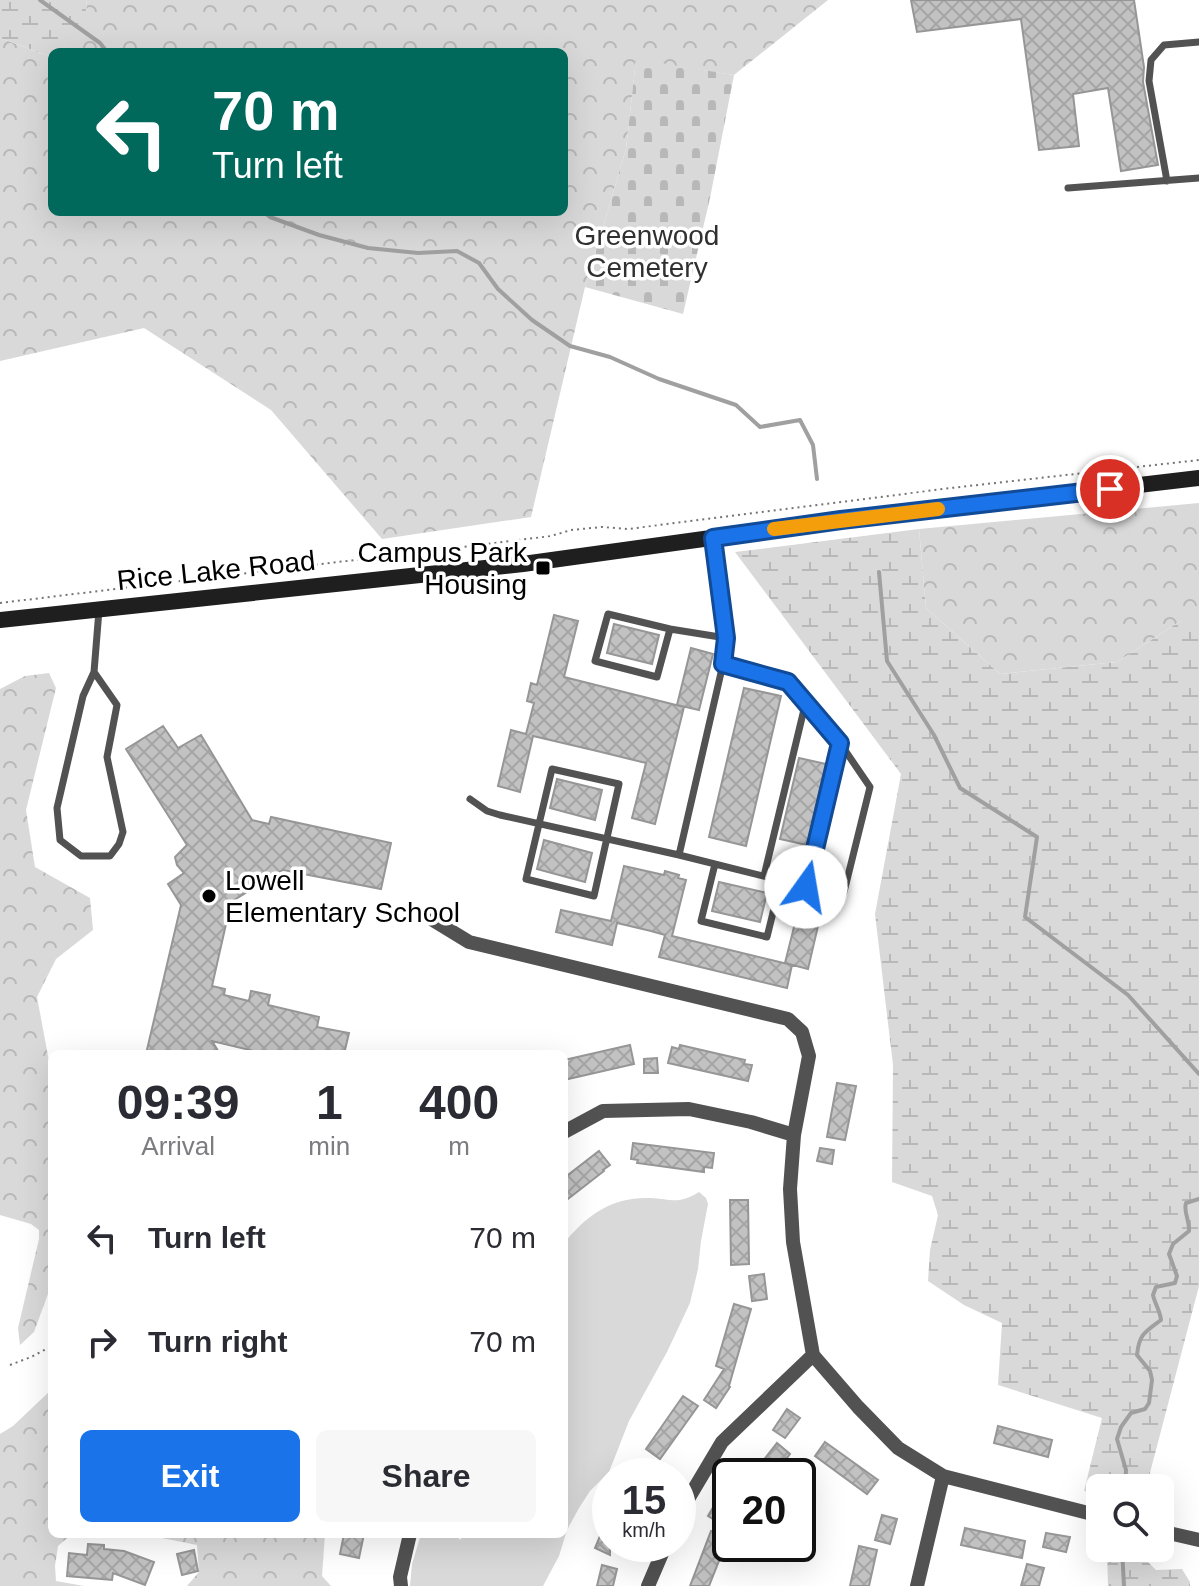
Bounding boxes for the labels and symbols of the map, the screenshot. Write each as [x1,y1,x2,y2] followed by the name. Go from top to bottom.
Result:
[575,220,719,283] park label: Greenwood Cemetery
[1076,455,1144,523] pin
[357,537,528,600] place label: Campus Park Housing
[115,545,317,596] street label: Rice Lake Road
[534,559,552,577] marker: Campus Park Housing
[764,845,848,929] position arrow
[225,865,460,928] place label: Lowell Elementary School
[200,887,218,905] marker: Lowell Elementary School
[712,1458,816,1562] speed limit sign: 20

